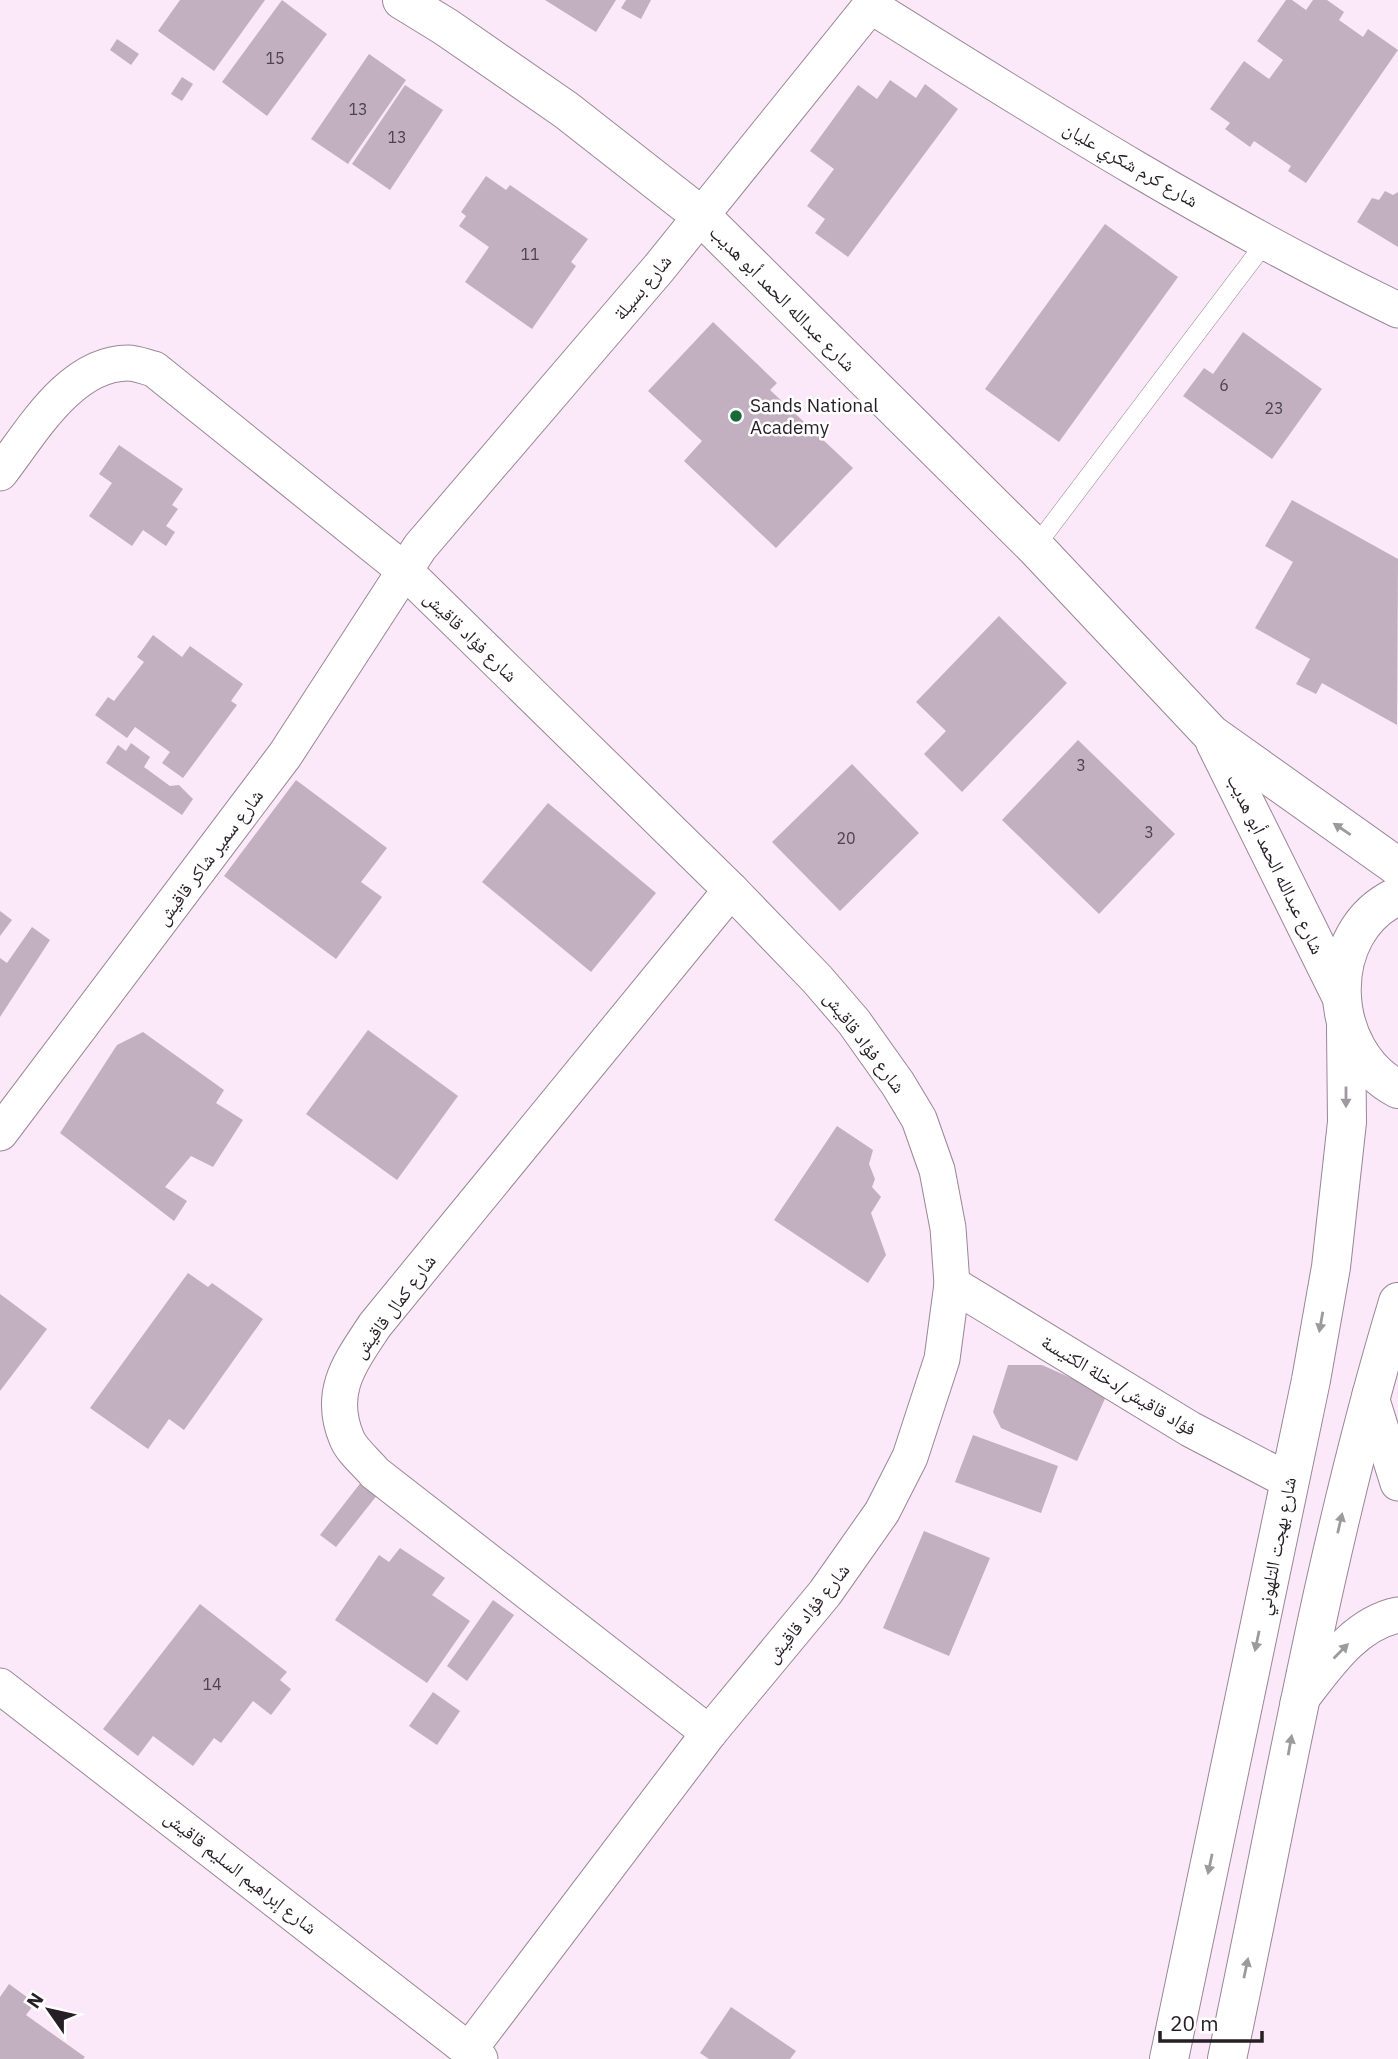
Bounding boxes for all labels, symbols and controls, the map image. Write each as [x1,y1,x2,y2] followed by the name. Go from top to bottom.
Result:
[265,48,285,68] house number: 15
[348,99,368,119] house number: 13
[1057,116,1203,216] street label: شارع كرم شكري عليان
[387,127,407,147] house number: 13
[705,220,861,376] street label: شارع عبدالله الحمد أبو هديب
[520,244,540,264] house number: 11
[608,249,676,325] street label: شارع بسيلة
[1219,375,1229,395] house number: 6
[750,393,878,439] place label: Sands National Academy
[1264,398,1284,418] house number: 23
[728,408,744,424] marker: Sands National Academy
[419,585,523,687] street label: شارع فؤاد قاقيش
[1076,755,1086,775] house number: 3
[1222,770,1330,958] street label: شارع عبدالله الحمد أبو هديب
[150,784,268,930] street label: شارع سمير شاكر قاقيش
[1144,822,1154,842] house number: 3
[1333,822,1351,836] one-way arrow
[836,828,856,848] house number: 20
[819,986,911,1098] street label: شارع فؤاد قاقيش
[1340,1086,1352,1108] one-way arrow
[347,1249,441,1363] street label: شارع كمال قاقيش
[1316,1311,1327,1333] one-way arrow
[1037,1329,1201,1441] street label: فؤاد قاقيش/دخلة الكنيسة
[1251,1475,1305,1618] street label: شارع بهجت التلهوني
[1335,1512,1346,1534] one-way arrow
[760,1558,854,1668] street label: شارع فؤاد قاقيش
[1251,1630,1262,1652] one-way arrow
[1333,1642,1350,1659] one-way arrow
[202,1674,222,1694] house number: 14
[1285,1734,1296,1756] one-way arrow
[158,1805,322,1941] street label: شارع إبراهيم السليم قاقيش
[1205,1853,1216,1875] one-way arrow
[1241,1957,1252,1979] one-way arrow
[14,1975,84,2045] north arrow
[21,1988,49,2013] text: N
[1160,2000,1262,2044] scale bar
[1170,2009,1219,2037] text: 20 m

